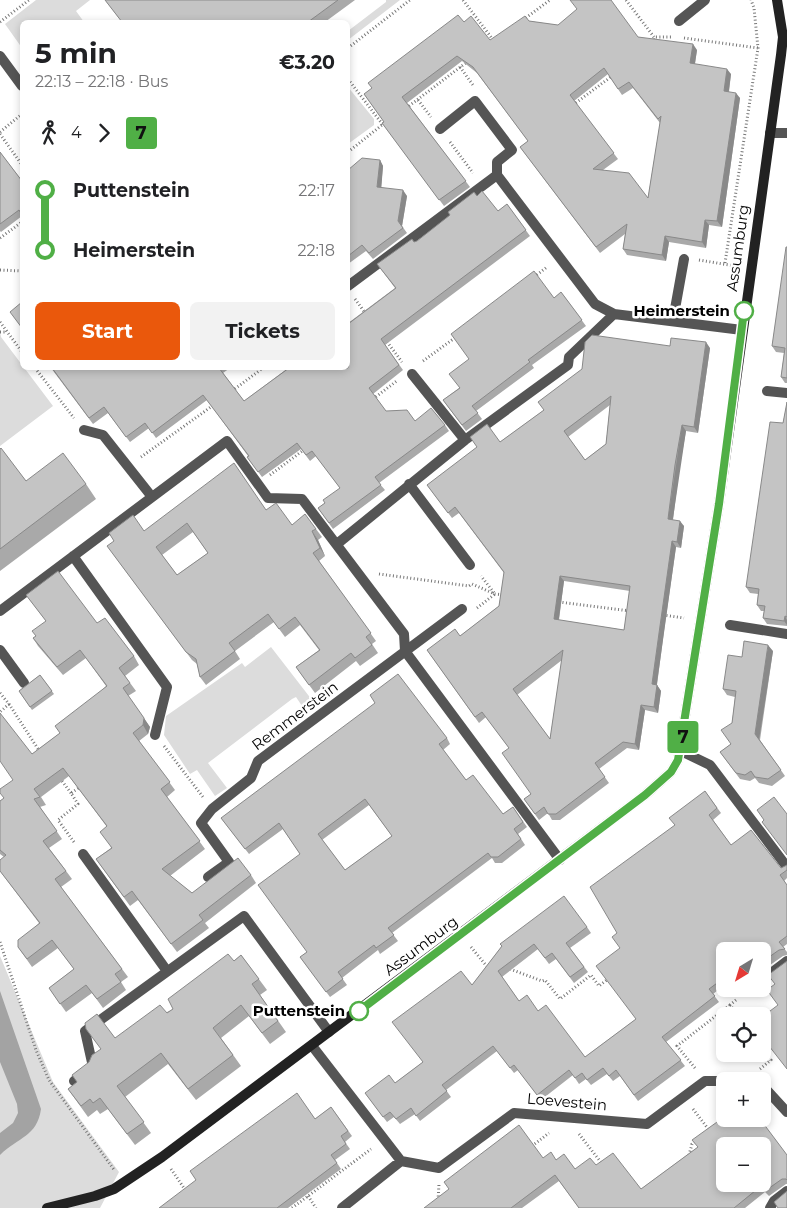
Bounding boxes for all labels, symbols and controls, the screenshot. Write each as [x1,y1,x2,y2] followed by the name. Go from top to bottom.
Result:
[35,36,117,70] text: 5 min
[279,51,335,74] text: €3.20
[35,72,168,91] text: 22:13 – 22:18 · Bus
[35,119,63,147] icon: walk
[90,119,118,147] icon: forward
[136,122,147,144] text: 7
[71,123,82,142] text: 4
[73,179,190,202] text: Puttenstein
[298,181,335,200] text: 22:17
[722,203,753,293] street label: Assumburg
[73,239,195,262] text: Heimerstein
[297,241,335,260] text: 22:18
[634,301,730,320] place label: Heimerstein
[734,301,754,321] marker: Heimerstein
[35,302,180,360] button: Start
[190,302,335,360] button: Tickets
[248,677,342,754] street label: Remmerstein
[667,721,699,753] line badge: 7
[677,726,689,748] text: 7
[380,912,461,980] street label: Assumburg
[716,942,771,998] north arrow
[716,942,771,1192] map controls
[253,1001,345,1020] place label: Puttenstein
[349,1001,369,1021] marker: Puttenstein
[716,1007,771,1062] button: locate
[716,1072,771,1127] button: +
[526,1089,608,1114] street label: Loevestein
[716,1137,771,1192] button: −

